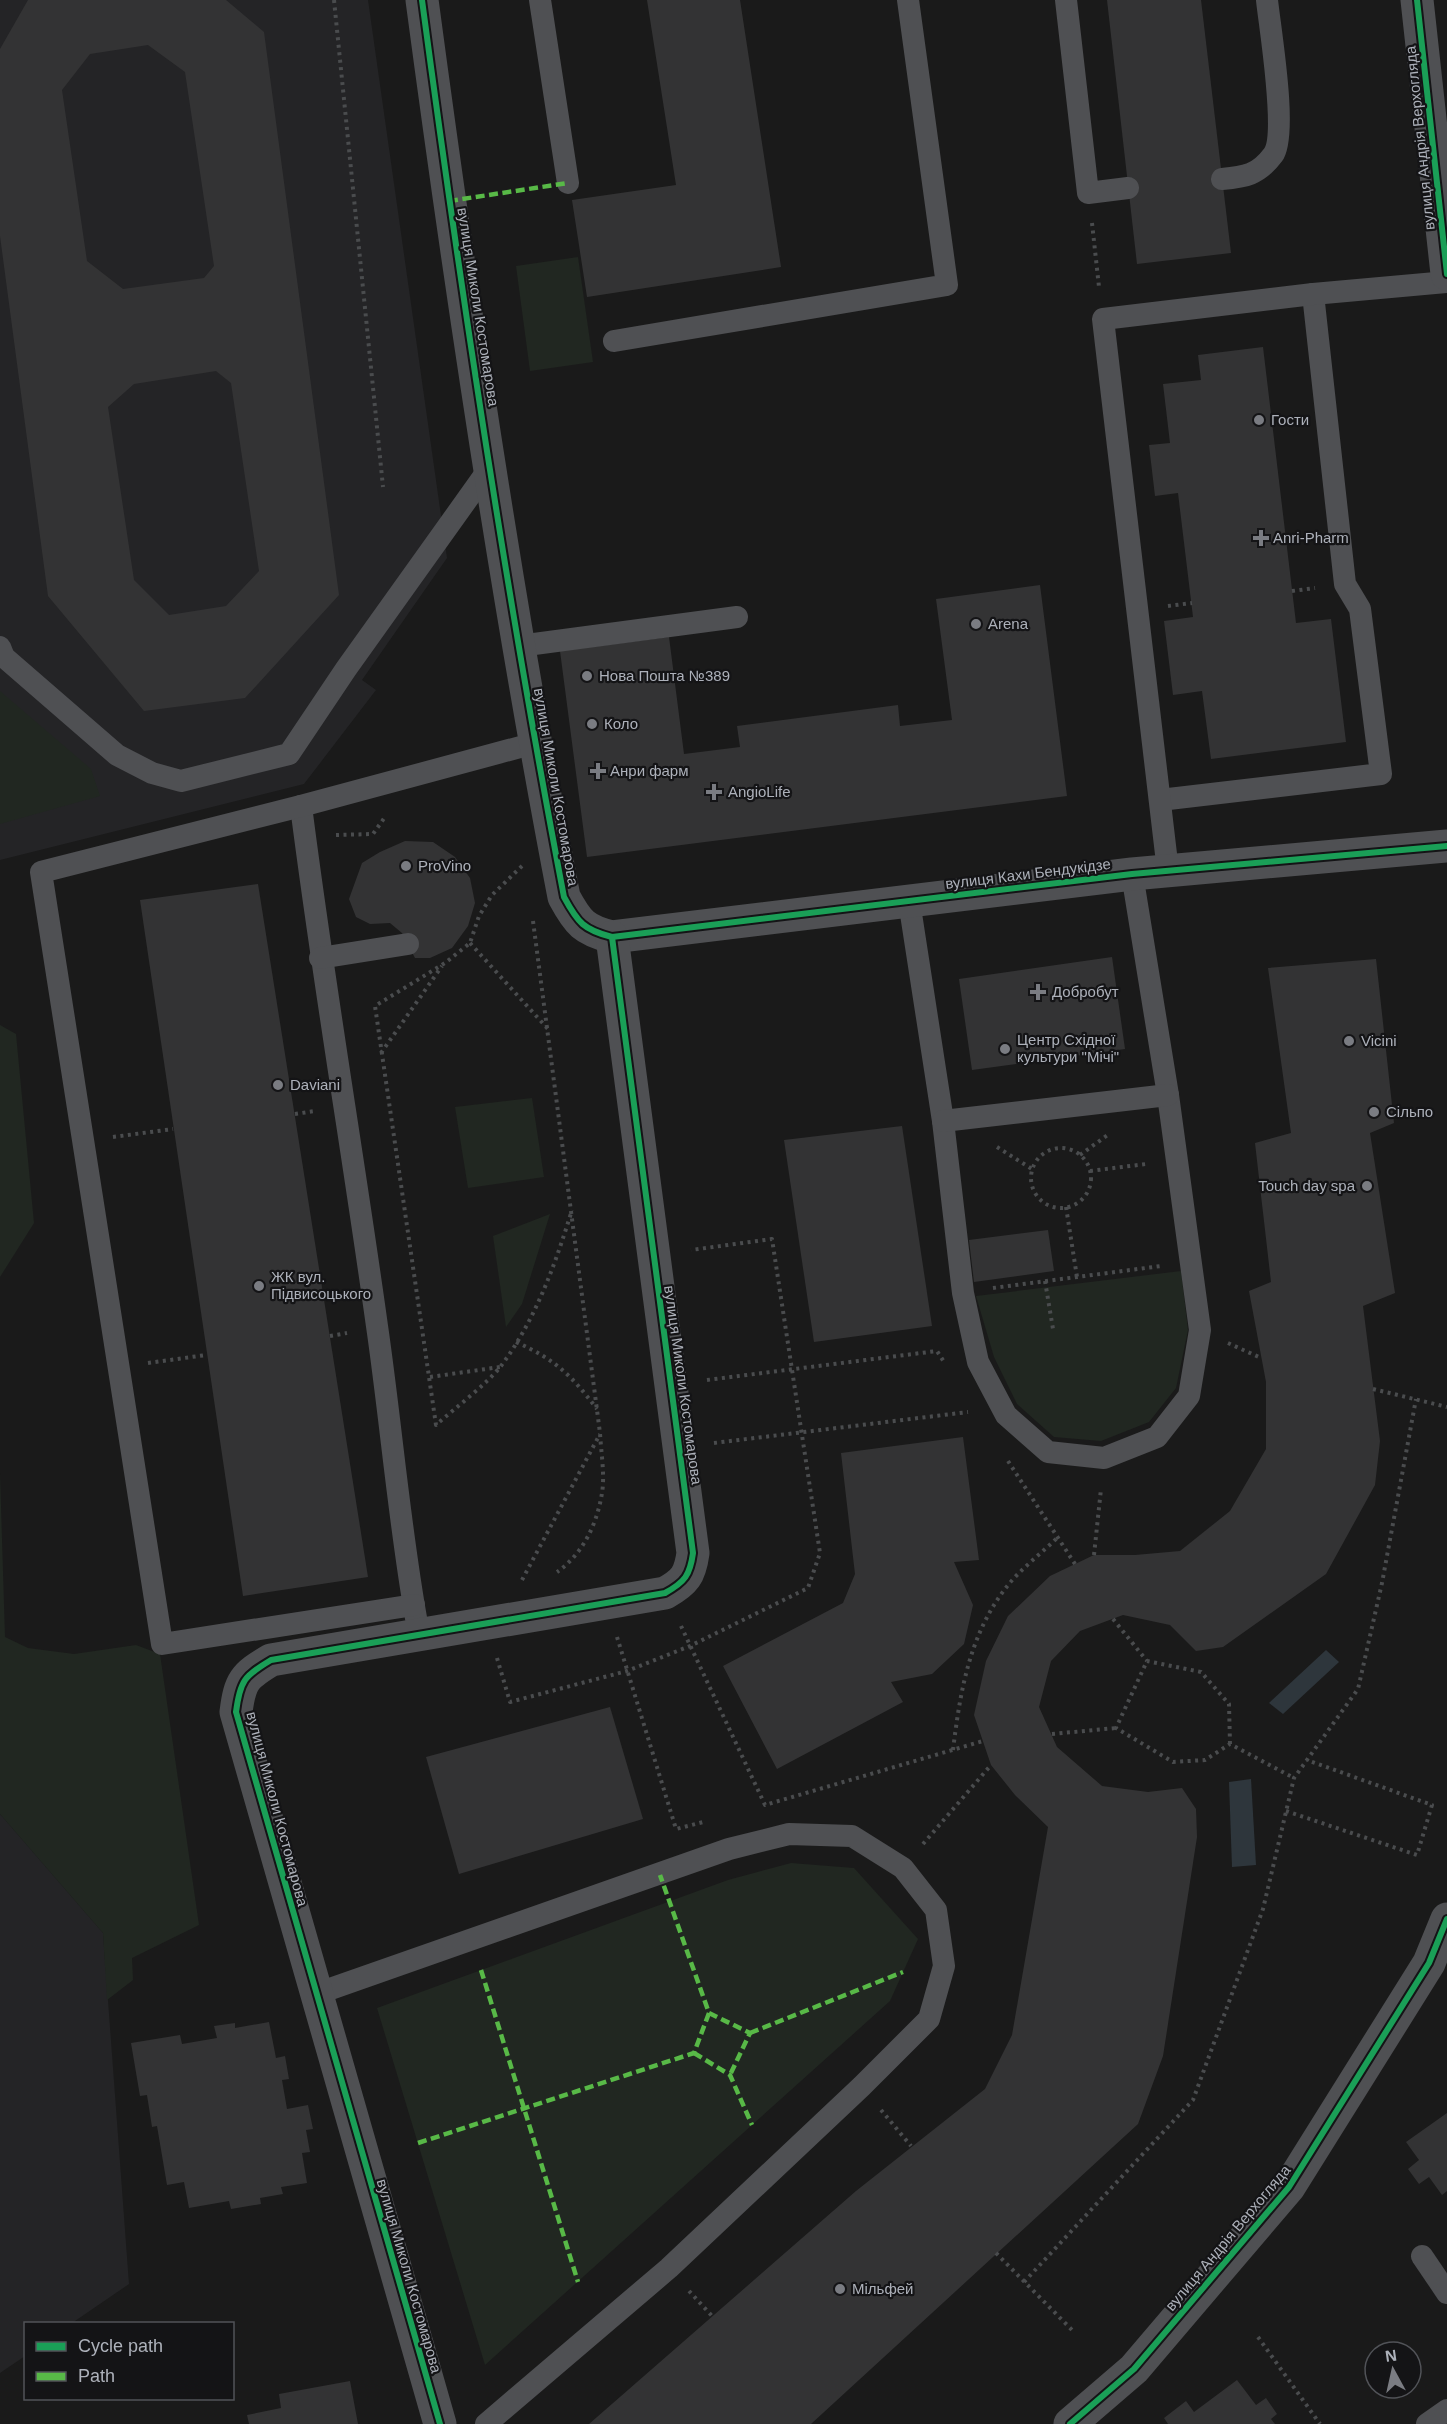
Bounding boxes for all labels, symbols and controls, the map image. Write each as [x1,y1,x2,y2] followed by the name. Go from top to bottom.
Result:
[1401,44,1438,231] street label: вулиця Андрія Верхогляда
[454,206,503,408] street label: вулиця Миколи Костомарова
[1271,411,1309,428] place label: Гости
[1252,413,1266,427] marker: Гости
[1273,529,1349,546] place label: Anri-Pharm
[1254,531,1268,545] marker: Anri-Pharm
[988,615,1029,632] place label: Arena
[969,617,983,631] marker: Arena
[599,667,730,684] place label: Нова Пошта №389
[580,669,594,683] marker: Нова Пошта №389
[531,687,582,888] street label: вулиця Миколи Костомарова
[604,715,638,732] place label: Коло
[585,717,599,731] marker: Коло
[610,762,689,779] place label: Анри фарм
[591,764,605,778] marker: Анри фарм
[705,783,723,801] marker: AngioLife
[728,783,791,800] place label: AngioLife
[944,855,1112,892] street label: вулиця Кахи Бендукідзе
[418,857,471,874] place label: ProVino
[399,859,413,873] marker: ProVino
[1029,983,1047,1001] marker: Добробут
[1052,983,1119,1000] place label: Добробут
[1017,1031,1119,1065] place label: Центр Східної культури "Мічі"
[1361,1032,1397,1049] place label: Vicini
[1342,1034,1356,1048] marker: Vicini
[998,1042,1012,1056] marker: Центр Східної культури "Мічі"
[290,1076,340,1093] place label: Daviani
[271,1078,285,1092] marker: Daviani
[1386,1103,1433,1120] place label: Сільпо
[1367,1105,1381,1119] marker: Сільпо
[1258,1177,1356,1194] place label: Touch day spa
[1360,1179,1374,1193] marker: Touch day spa
[271,1268,371,1302] place label: ЖК вул. Підвисоцького
[252,1279,266,1293] marker: ЖК вул. Підвисоцького
[661,1284,706,1486] street label: вулиця Миколи Костомарова
[243,1710,312,1909] street label: вулиця Миколи Костомарова
[1162,2161,1294,2314] street label: вулиця Андрія Верхогляда
[374,2177,446,2375] street label: вулиця Миколи Костомарова
[852,2280,913,2297] place label: Мільфей
[833,2282,847,2296] marker: Мільфей
[24,2322,234,2400] legend
[78,2336,163,2356] text: Cycle path
[1363,2340,1423,2400] north arrow
[1384,2346,1398,2365] text: N
[78,2366,115,2386] text: Path

